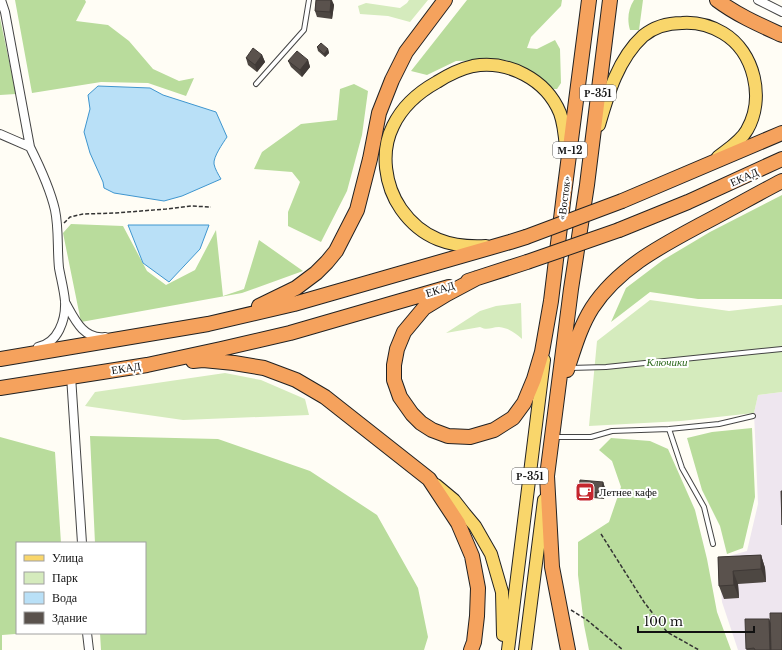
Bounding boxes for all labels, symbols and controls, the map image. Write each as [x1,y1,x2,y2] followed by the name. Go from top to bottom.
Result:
[580,85,616,101] road number: Р-351
[553,142,587,158] road number: М-12
[728,164,761,189] street label: ЕКАД
[554,175,574,221] street label: «Восток»
[424,278,457,300] street label: ЕКАД
[645,355,688,369] park label: Ключики
[110,359,142,377] street label: ЕКАД
[512,468,548,484] road number: Р-351
[574,481,596,503] cafe icon: Летнее кафе
[599,485,657,499] place label: Летнее кафе
[16,542,146,634] legend
[52,550,84,565] text: Улица
[52,570,78,585] text: Парк
[52,590,78,605] text: Вода
[638,608,754,634] scale bar
[52,610,87,625] text: Здание
[644,614,683,629] text: 100 m

